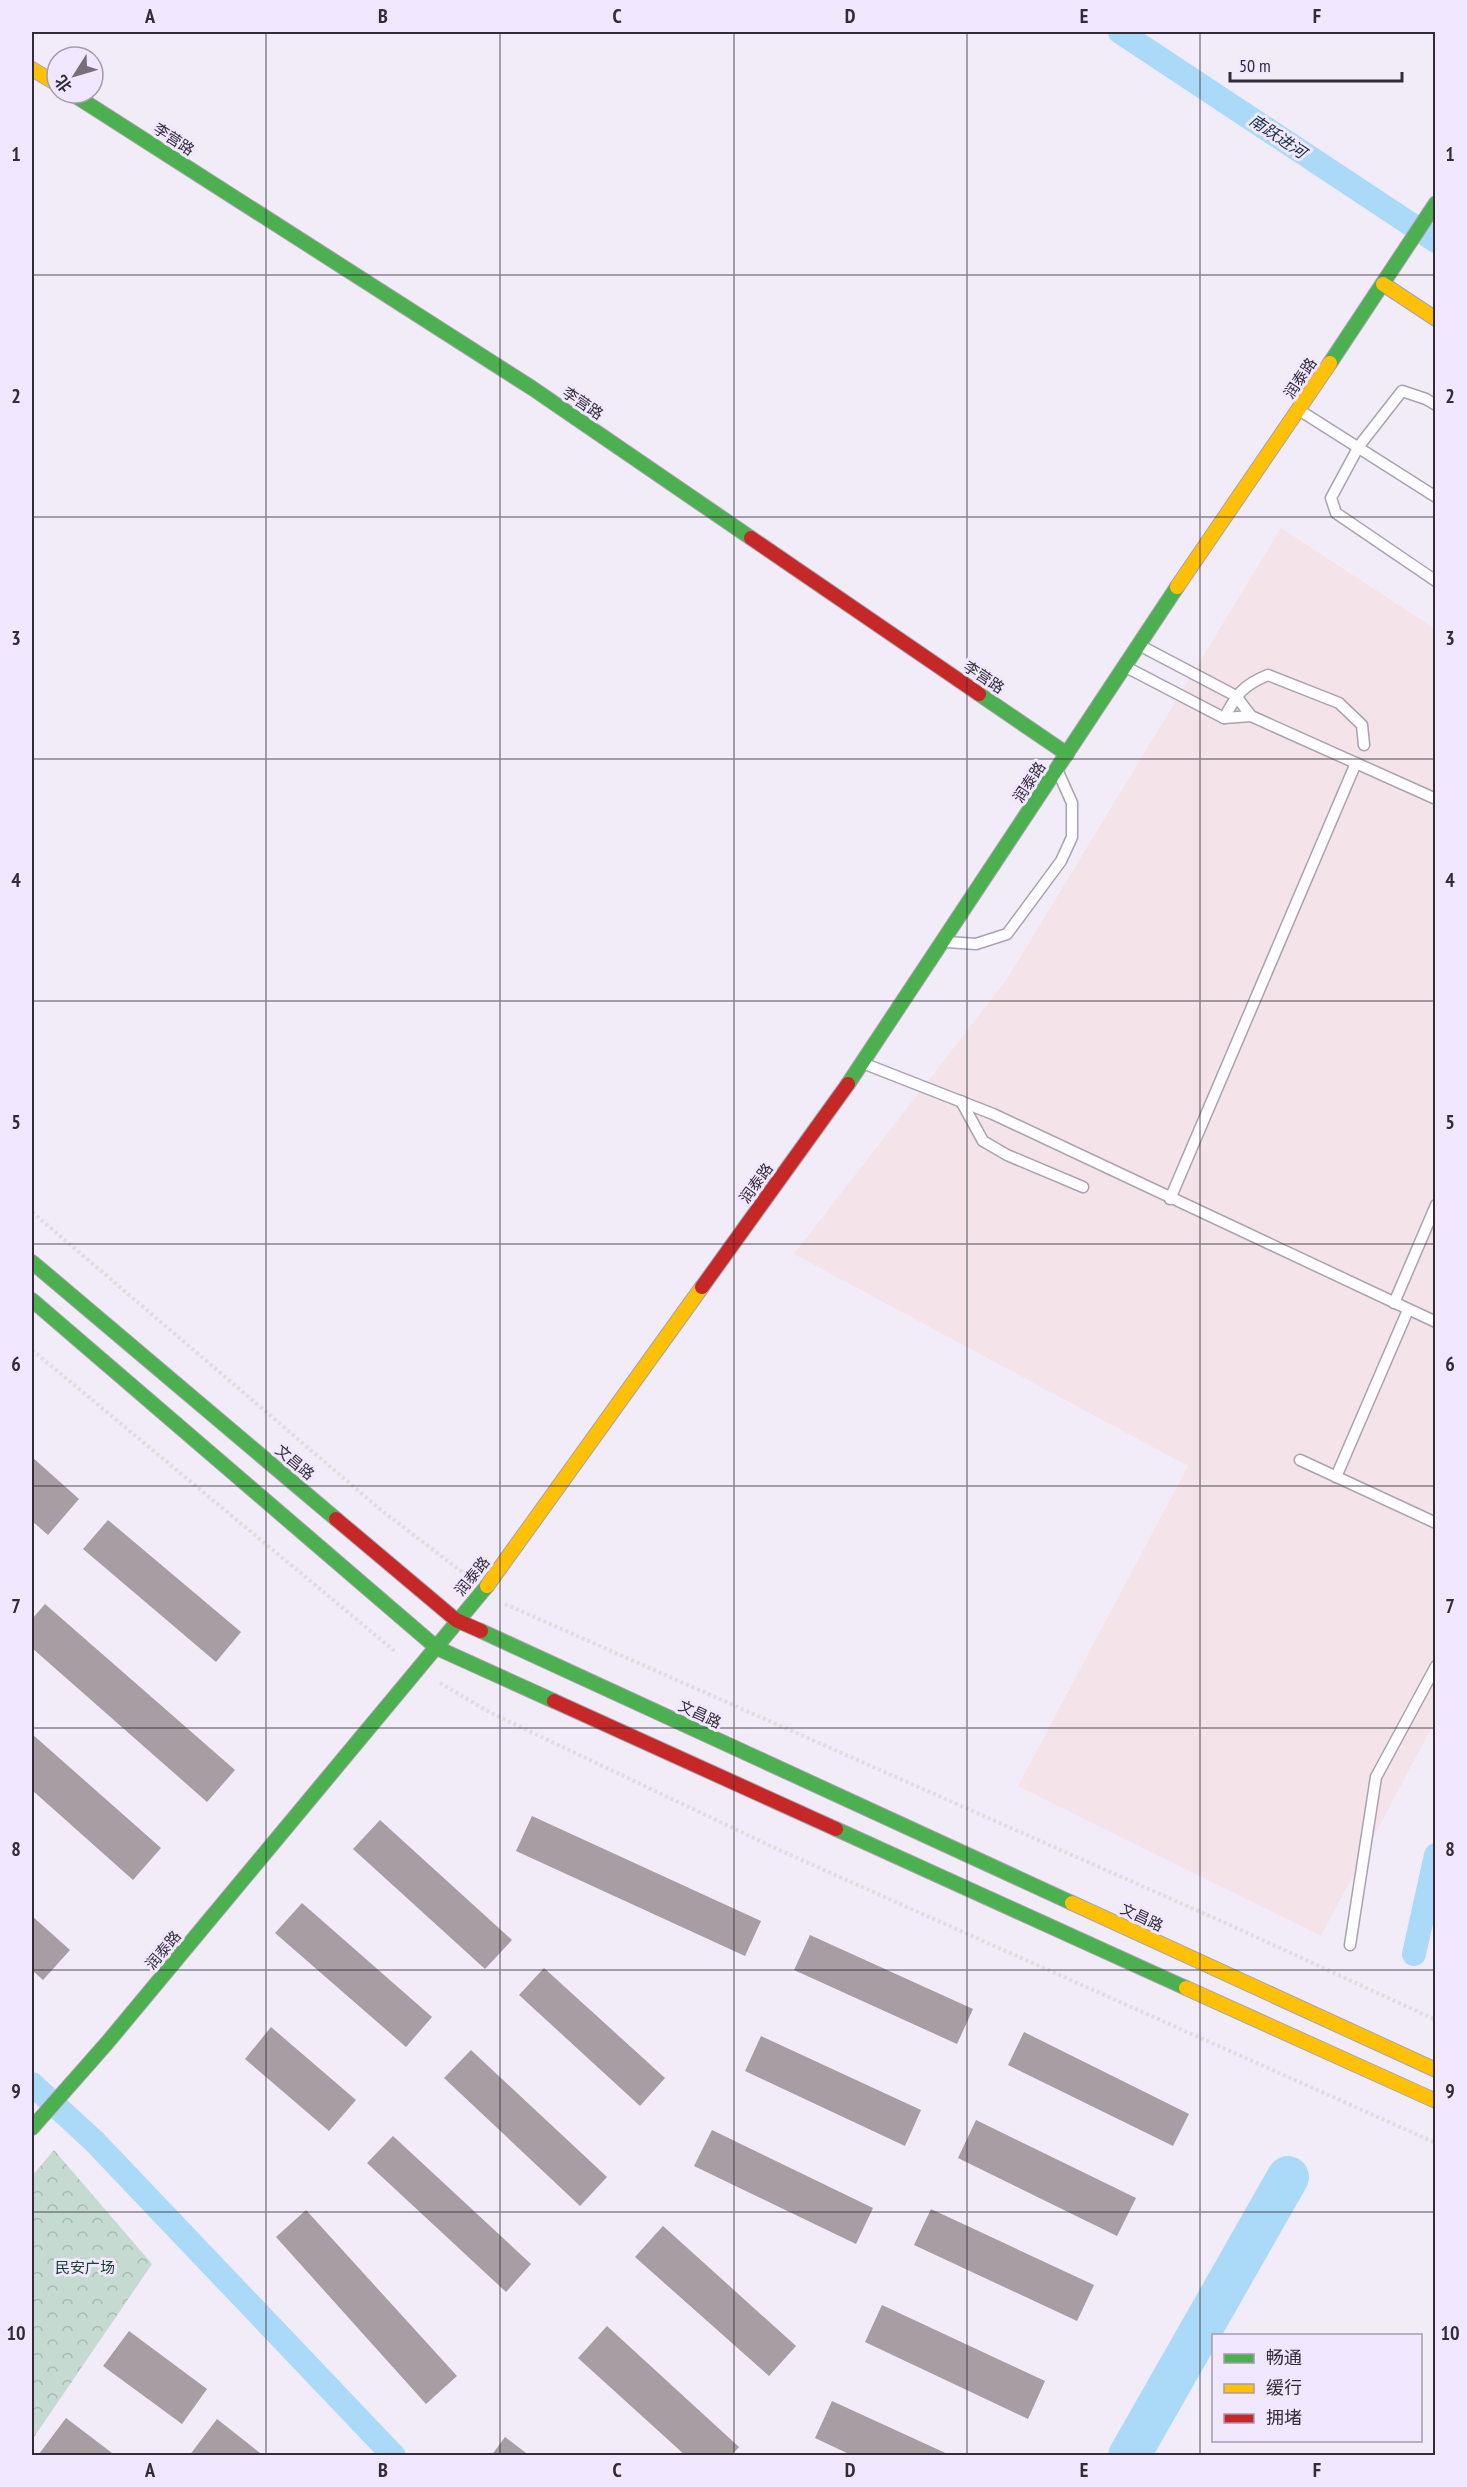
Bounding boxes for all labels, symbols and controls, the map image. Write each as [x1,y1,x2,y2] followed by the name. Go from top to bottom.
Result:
[144,3,156,29] text: A
[378,3,388,29] text: B
[612,3,622,29] text: C
[845,3,856,29] text: D
[1080,3,1088,29] text: E
[1313,3,1321,29] text: F
[45,45,105,105] north arrow
[1230,45,1402,83] scale bar
[1239,54,1271,77] text: 50 m
[50,72,76,96] text: 北
[1246,110,1313,164] water label: 南跃进河
[150,119,198,159] street label: 李营路
[11,141,21,167] text: 1
[1445,141,1455,167] text: 1
[1280,354,1320,402] street label: 润泰路
[11,383,21,409] text: 2
[559,383,607,423] street label: 李营路
[1445,383,1455,409] text: 2
[11,625,21,651] text: 3
[1445,625,1455,651] text: 3
[960,657,1008,697] street label: 李营路
[1009,758,1049,806] street label: 润泰路
[11,867,21,893] text: 4
[1445,867,1455,893] text: 4
[11,1109,21,1135] text: 5
[1445,1109,1455,1135] text: 5
[735,1159,777,1207] street label: 润泰路
[11,1351,21,1377] text: 6
[1445,1351,1455,1377] text: 6
[272,1440,318,1484] street label: 文昌路
[450,1553,494,1599] street label: 润泰路
[11,1593,21,1619] text: 7
[1445,1593,1455,1619] text: 7
[676,1696,724,1732] street label: 文昌路
[11,1836,21,1862] text: 8
[1445,1836,1455,1862] text: 8
[1118,1899,1166,1935] street label: 文昌路
[141,1927,185,1973] street label: 润泰路
[11,2078,21,2104] text: 9
[1445,2078,1455,2104] text: 9
[55,2258,115,2277] park label: 民安广场
[6,2320,26,2346] text: 10
[1440,2320,1460,2346] text: 10
[1212,2334,1422,2442] legend
[1266,2346,1302,2369] text: 畅通
[1266,2376,1302,2399] text: 缓行
[1266,2406,1302,2429] text: 拥堵
[144,2457,156,2483] text: A
[378,2457,388,2483] text: B
[612,2457,622,2483] text: C
[845,2457,856,2483] text: D
[1080,2457,1088,2483] text: E
[1313,2457,1321,2483] text: F

